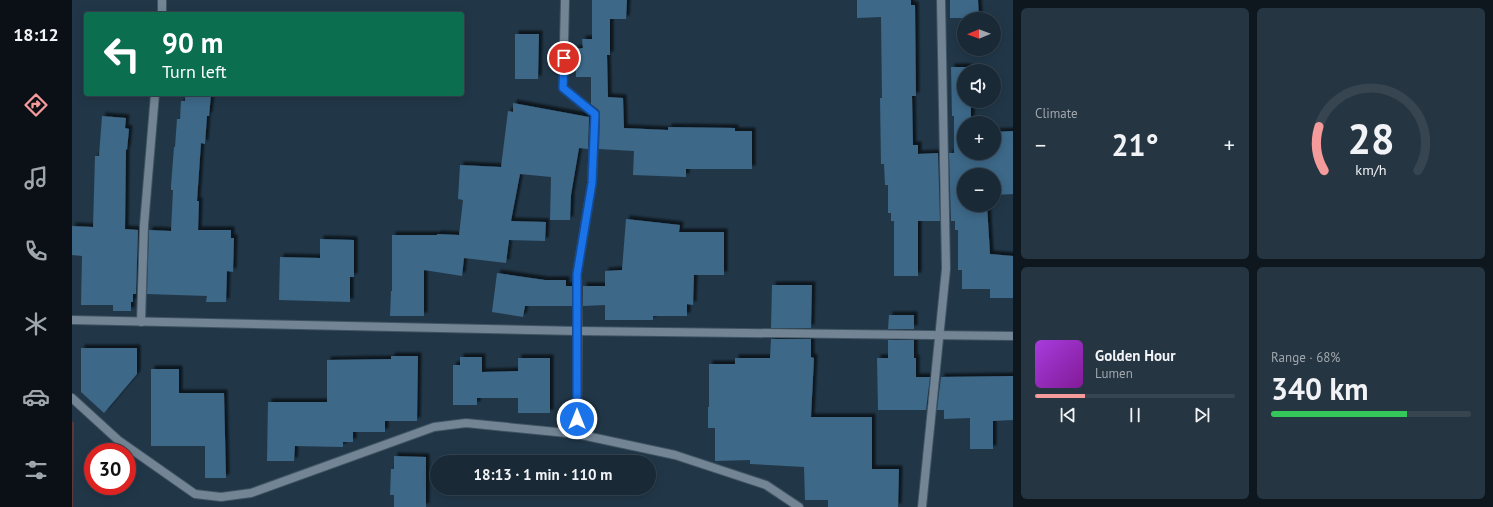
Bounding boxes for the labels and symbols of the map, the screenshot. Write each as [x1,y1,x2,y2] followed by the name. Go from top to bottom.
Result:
[957,12,1001,56] north arrow
[547,41,581,75] pin
[556,398,598,440] position arrow
[84,443,136,495] speed limit sign: 30

